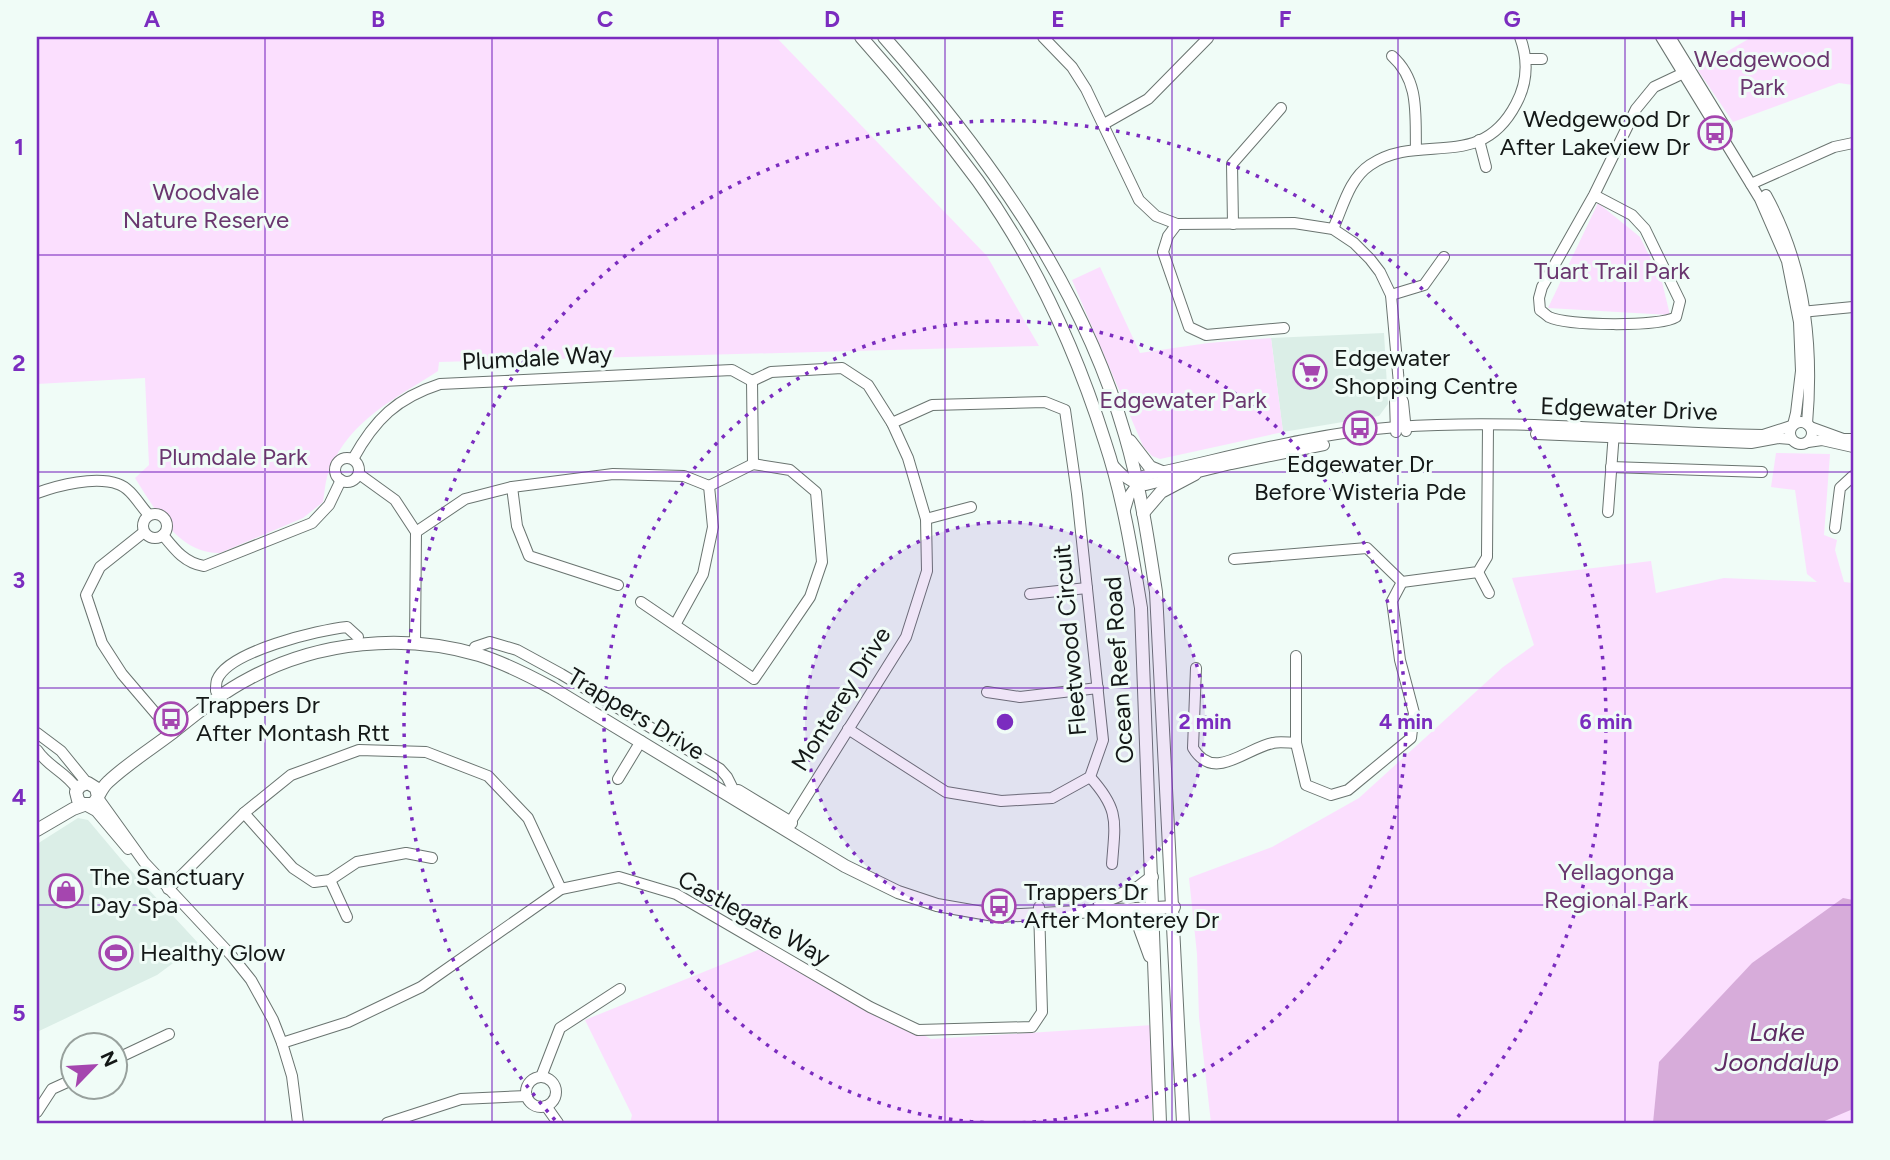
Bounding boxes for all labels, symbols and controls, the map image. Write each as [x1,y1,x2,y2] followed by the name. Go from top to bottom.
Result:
[144,5,161,33] text: A
[371,5,385,33] text: B
[597,5,614,33] text: C
[824,5,840,33] text: D
[1051,5,1065,33] text: E
[1279,5,1292,33] text: F
[1503,5,1521,33] text: G
[1729,5,1747,33] text: H
[1694,44,1830,101] park label: Wedgewood Park
[1500,104,1690,161] place label: Wedgewood Dr After Lakeview Dr
[1696,114,1734,152] bus stop icon: Wedgewood Dr After Lakeview Dr
[14,133,24,161] text: 1
[123,177,289,234] park label: Woodvale Nature Reserve
[1534,256,1690,285] park label: Tuart Trail Park
[461,339,613,376] street label: Plumdale Way
[1334,343,1517,400] place label: Edgewater Shopping Centre
[12,349,26,377] text: 2
[1291,353,1329,391] supermarket icon: Edgewater Shopping Centre
[1099,385,1267,414] park label: Edgewater Park
[1540,391,1718,426] street label: Edgewater Drive
[1341,409,1379,447] bus stop icon: Edgewater Dr Before Wisteria Pde
[158,442,308,471] park label: Plumdale Park
[1254,449,1466,506] place label: Edgewater Dr Before Wisteria Pde
[1047,543,1092,737] street label: Fleetwood Circuit
[13,566,25,594] text: 3
[1097,575,1140,765] street label: Ocean Reef Road
[785,621,897,776] street label: Monterey Drive
[562,661,710,766] street label: Trappers Drive
[196,690,390,747] place label: Trappers Dr After Montash Rtt
[152,700,190,738] bus stop icon: Trappers Dr After Montash Rtt
[1179,709,1231,734] text: 2 min
[1379,709,1433,734] text: 4 min
[1580,709,1632,734] text: 6 min
[993,710,1017,734] centre of rings
[12,783,26,811] text: 4
[1544,857,1688,914] park label: Yellagonga Regional Park
[90,862,245,919] place label: The Sanctuary Day Spa
[673,864,836,971] street label: Castlegate Way
[47,872,85,910] shop icon: The Sanctuary Day Spa
[1024,877,1219,934] place label: Trappers Dr After Monterey Dr
[980,887,1018,925] bus stop icon: Trappers Dr After Monterey Dr
[97,934,135,972] sports icon: Healthy Glow
[140,938,286,967] place label: Healthy Glow
[12,999,26,1027] text: 5
[1714,1016,1839,1078] water label: Lake Joondalup
[60,1030,130,1100] north arrow
[95,1048,122,1071] text: N

